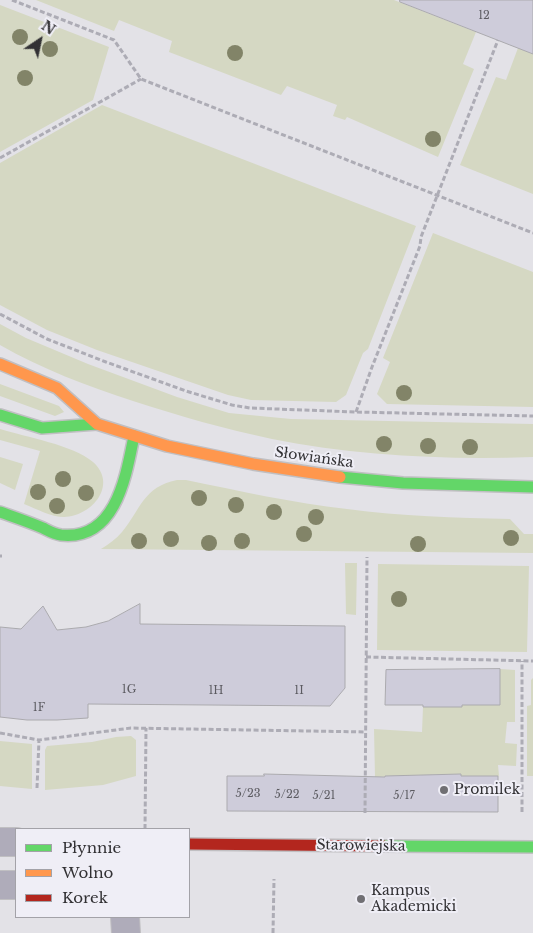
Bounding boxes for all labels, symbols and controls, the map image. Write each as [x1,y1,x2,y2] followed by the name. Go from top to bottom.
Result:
[478,9,490,23] house number: 12
[15,15,65,65] north arrow
[38,16,59,39] text: N
[274,444,354,472] street label: Słowiańska
[122,683,136,697] house number: 1G
[208,684,224,698] house number: 1H
[294,684,304,698] house number: 1I
[33,701,45,715] house number: 1F
[454,782,520,798] place label: Promilek
[438,784,450,796] marker: Promilek
[236,787,260,801] house number: 5/23
[275,788,299,802] house number: 5/22
[313,789,335,803] house number: 5/21
[393,789,415,803] house number: 5/17
[15,828,190,918] legend
[316,837,406,855] street label: Starowiejska
[62,838,121,857] text: Płynnie
[62,863,113,882] text: Wolno
[371,883,456,916] place label: Kampus Akademicki
[62,888,108,907] text: Korek
[355,893,367,905] marker: Kampus Akademicki

